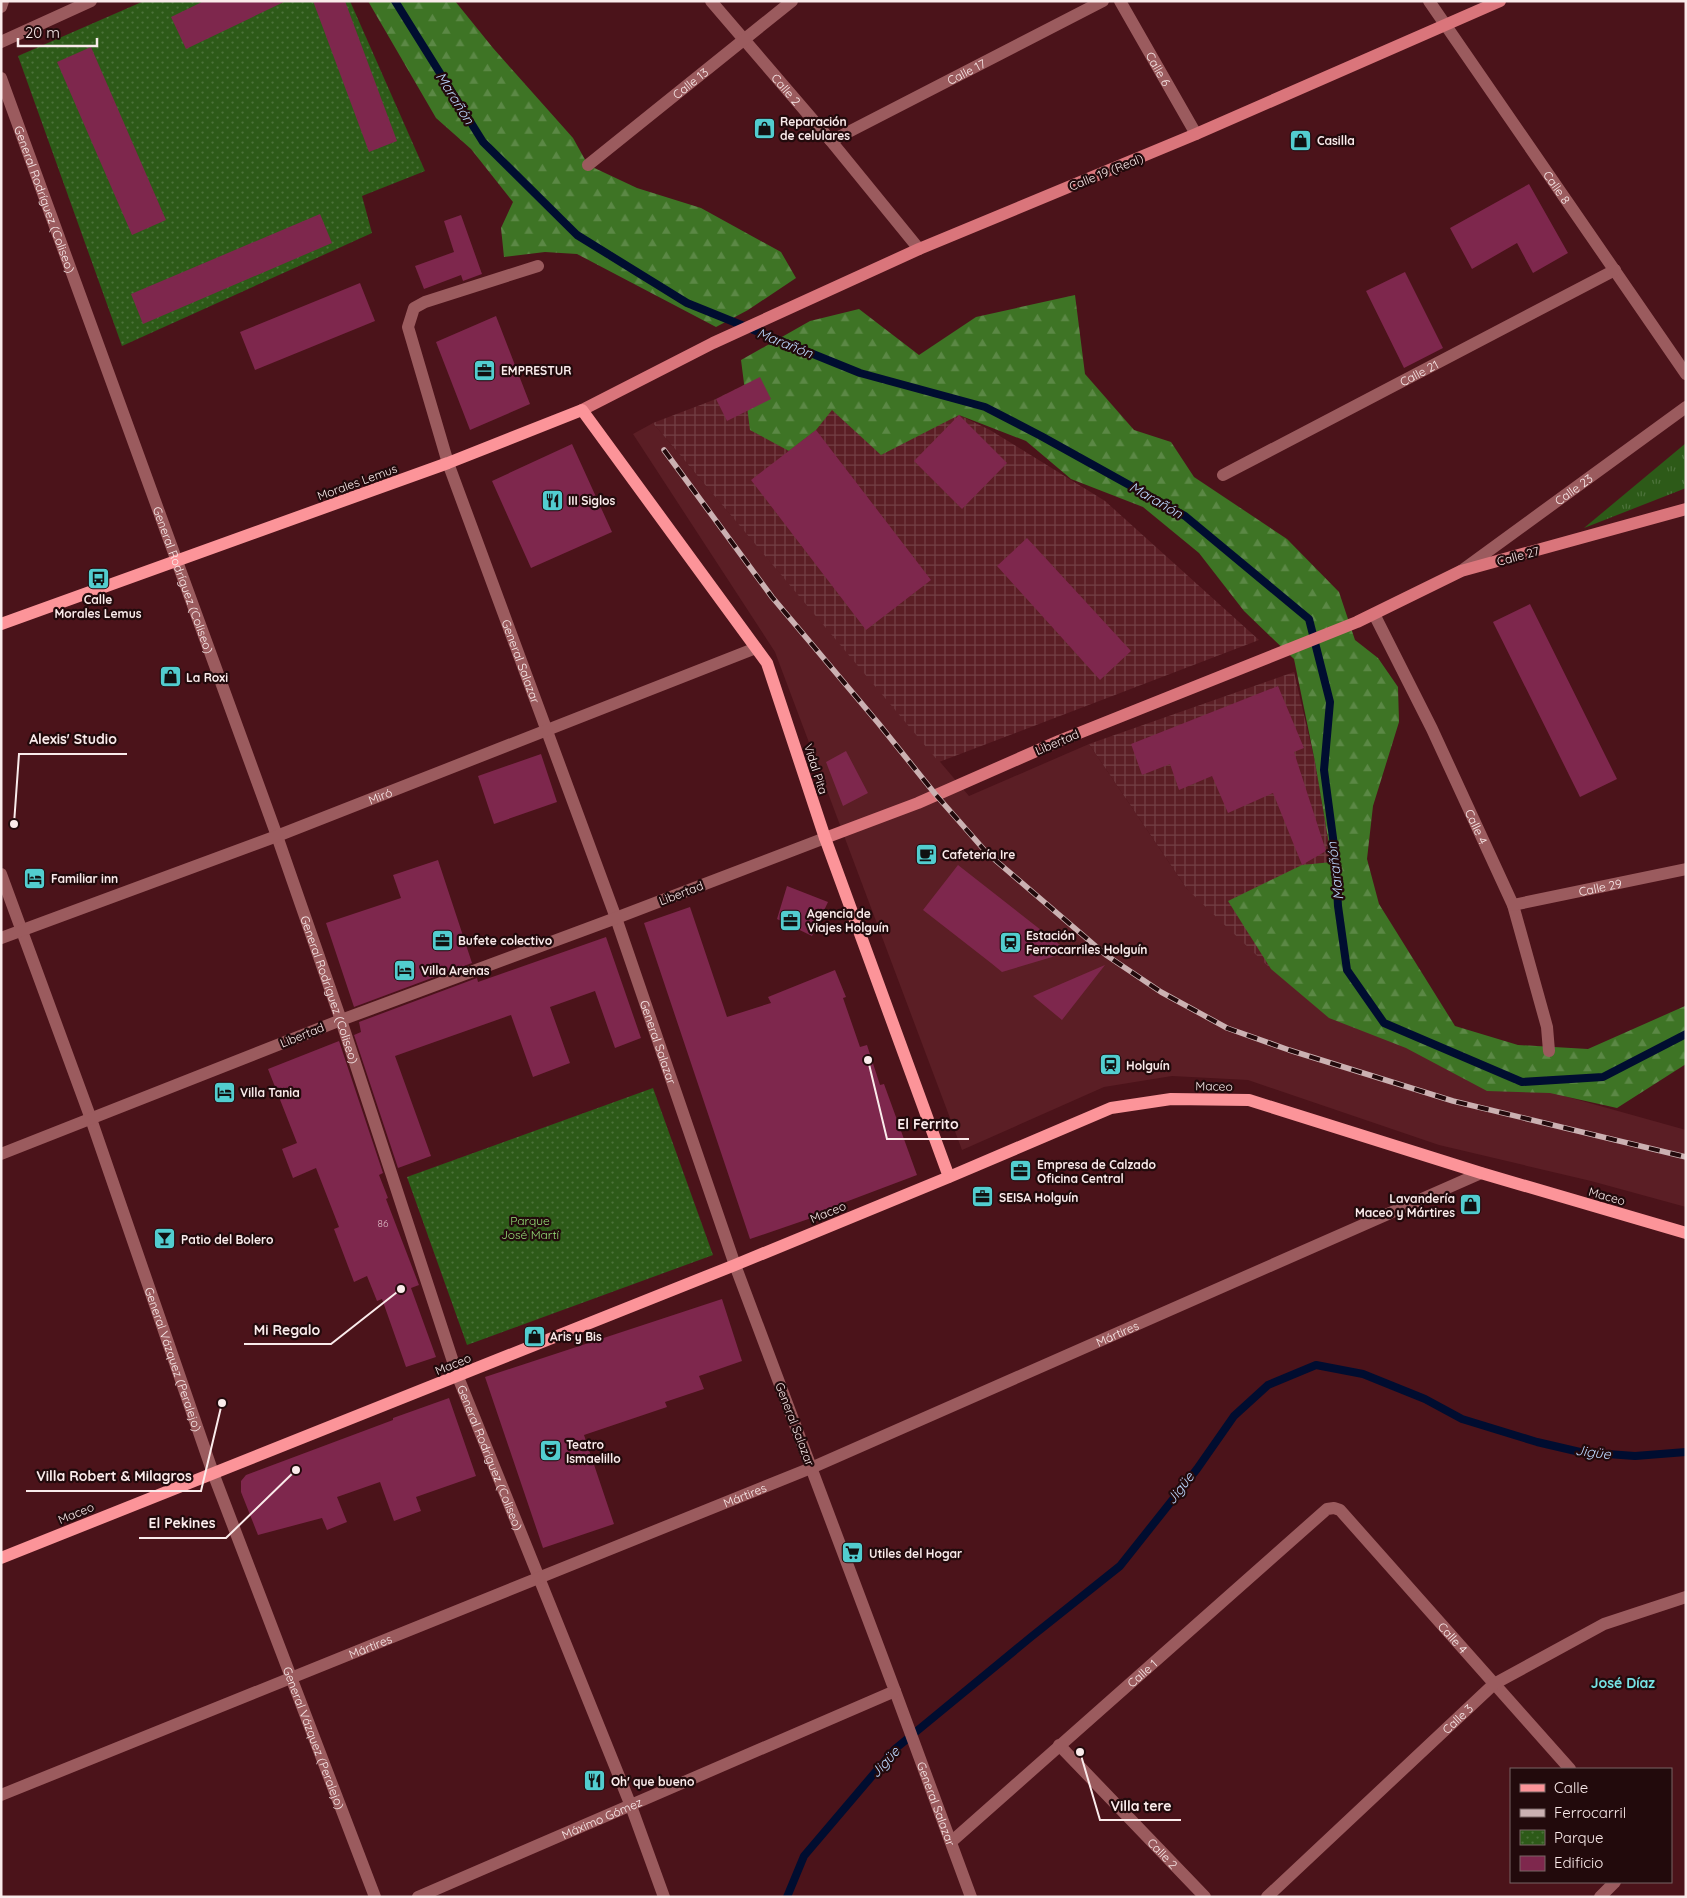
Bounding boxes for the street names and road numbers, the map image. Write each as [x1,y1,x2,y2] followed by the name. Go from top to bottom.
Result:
[1143,49,1175,89] street label: Calle 6
[944,55,988,88] street label: Calle 17
[669,64,711,102] street label: Calle 13
[769,70,805,108] street label: Calle 2
[11,124,79,275] street label: General Rodríguez (Coliseo)
[1067,150,1145,194] street label: Calle 19 (Real)
[1541,168,1574,207] street label: Calle 8
[1397,356,1441,389] street label: Calle 21
[315,460,399,503] street label: Morales Lemus
[1551,470,1595,508] street label: Calle 23
[150,504,217,655] street label: General Rodríguez (Coliseo)
[1495,543,1541,569] street label: Calle 27
[499,617,544,706] street label: General Salazar
[1033,726,1081,758] street label: Libertad
[801,742,831,796] street label: Vidal Pita
[366,784,394,807] street label: Miró
[1462,806,1491,846] street label: Calle 4
[1577,875,1623,899] street label: Calle 29
[657,878,705,908] street label: Libertad
[298,913,362,1065] street label: General Rodríguez (Coliseo)
[637,998,680,1087] street label: General Salazar
[278,1019,326,1051] street label: Libertad
[1195,1078,1233,1094] street label: Maceo
[1587,1184,1627,1208] street label: Maceo
[808,1198,848,1226] street label: Maceo
[142,1285,206,1433] street label: General Vázquez (Peralejo)
[1093,1317,1141,1349] street label: Mártires
[433,1350,473,1378] street label: Maceo
[772,1380,818,1468] street label: General Salazar
[454,1383,527,1532] street label: General Rodríguez (Coliseo)
[721,1479,769,1510] street label: Mártires
[56,1499,96,1527] street label: Maceo
[1435,1619,1471,1656] street label: Calle 4
[346,1630,394,1661] street label: Mártires
[1124,1656,1160,1690] street label: Calle 1
[280,1664,348,1811] street label: General Vázquez (Peralejo)
[1439,1700,1476,1736] street label: Calle 3
[914,1760,959,1848] street label: General Salazar
[559,1794,644,1842] street label: Máximo Gómez
[1145,1835,1181,1872] street label: Calle 2

